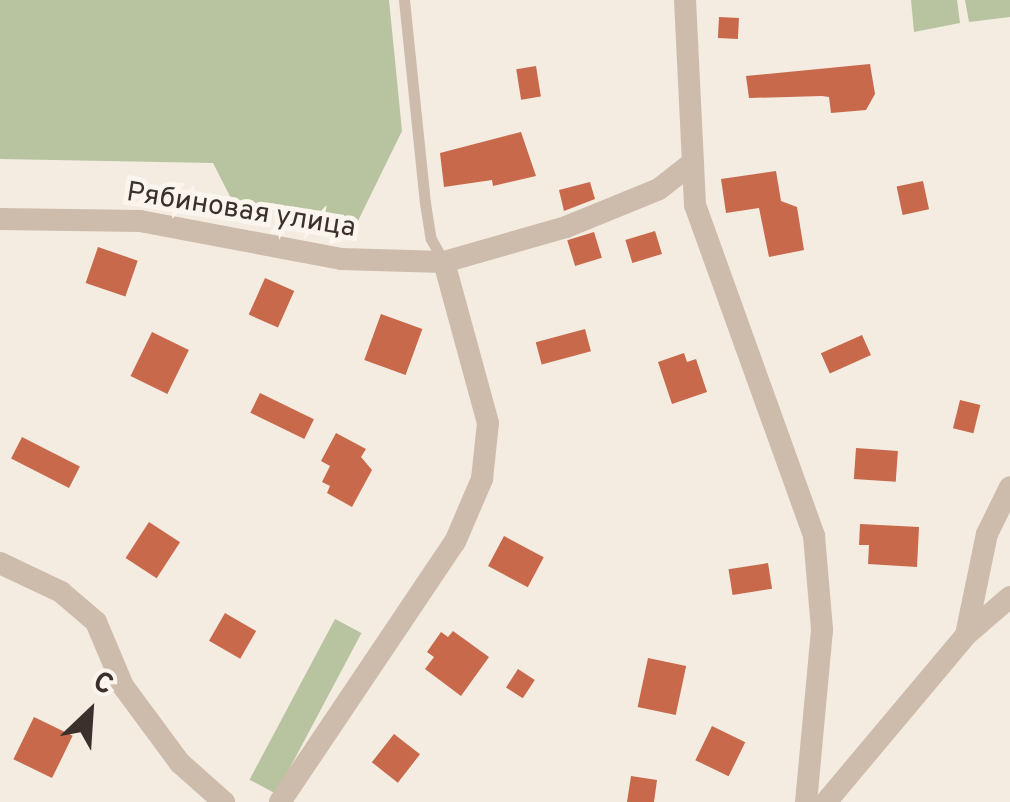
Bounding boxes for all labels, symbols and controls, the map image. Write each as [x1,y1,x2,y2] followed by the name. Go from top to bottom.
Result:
[124,176,358,246] street label: Рябиновая улица
[40,662,140,762] north arrow
[87,665,118,705] text: С

